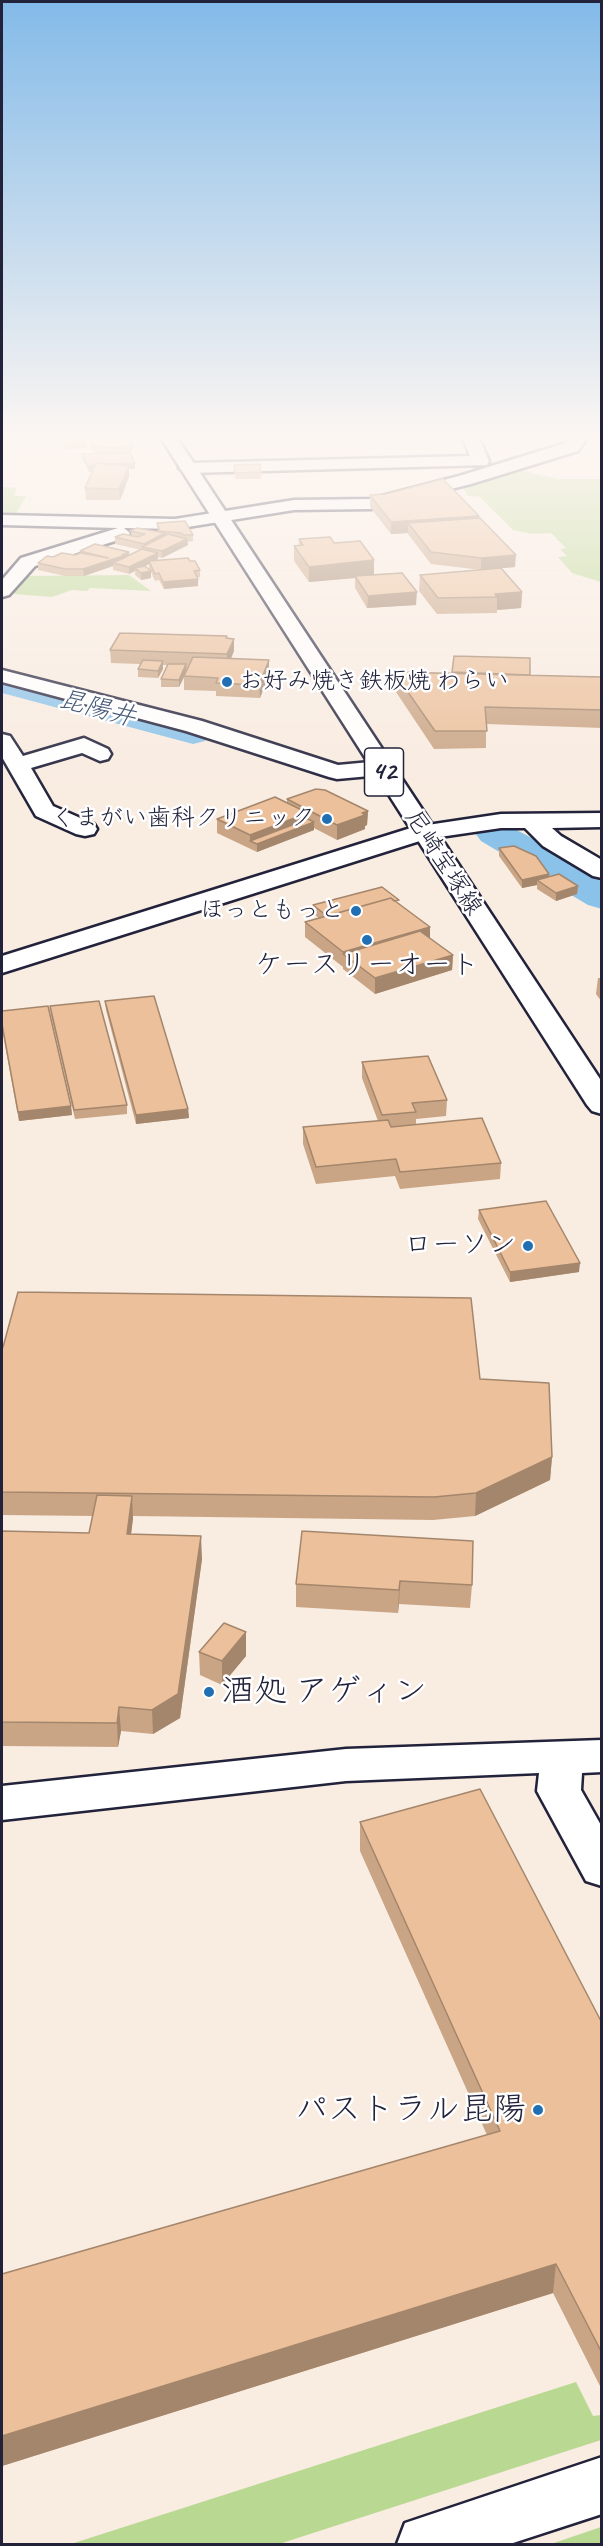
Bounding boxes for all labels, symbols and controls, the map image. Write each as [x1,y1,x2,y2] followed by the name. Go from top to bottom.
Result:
[239,668,509,696] place label: お好み焼き鉄板焼 わらい
[220,675,234,689] marker: お好み焼き鉄板焼 わらい
[55,684,139,734] water label: 昆陽井
[364,748,404,796] road number: 42
[51,805,315,833] place label: くまがい歯科クリニック
[398,805,488,921] street label: 尼崎宝塚線
[320,812,334,826] marker: くまがい歯科クリニック
[200,897,344,925] place label: ほっともっと
[349,904,363,918] marker: ほっともっと
[360,933,374,947] marker: ケースリーオート
[255,949,479,983] place label: ケースリーオート
[404,1229,516,1263] place label: ローソン
[521,1239,535,1253] marker: ローソン
[221,1672,427,1712] place label: 酒処 アゲィン
[202,1685,216,1699] marker: 酒処 アゲィン
[295,2090,526,2130] place label: パストラル昆陽
[531,2103,545,2117] marker: パストラル昆陽

